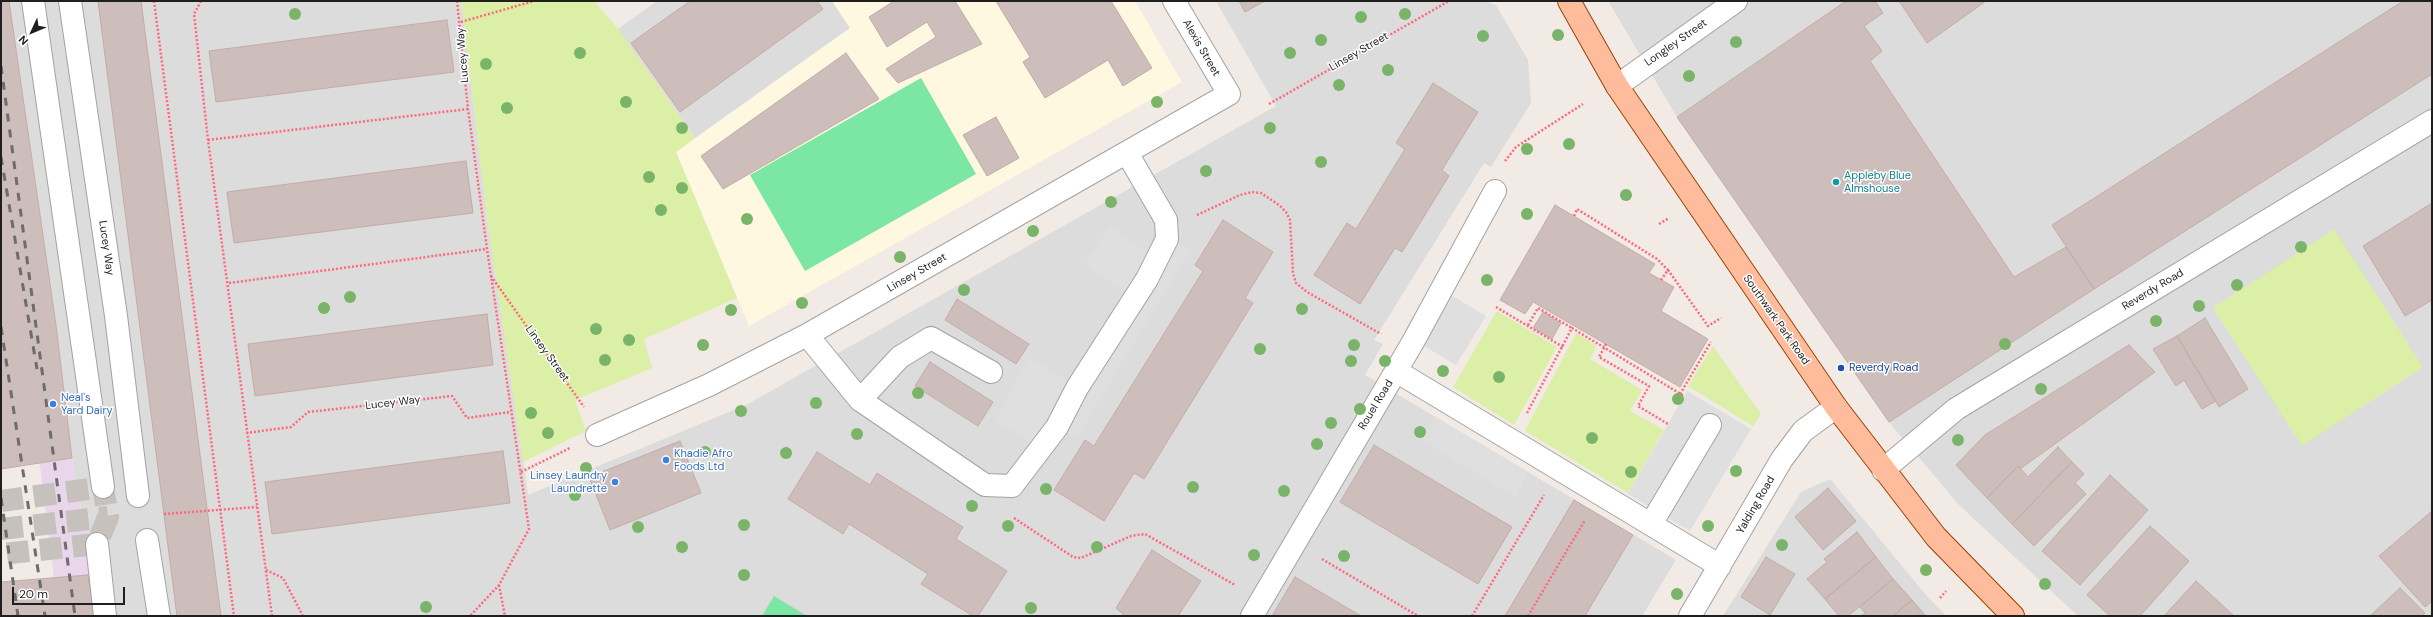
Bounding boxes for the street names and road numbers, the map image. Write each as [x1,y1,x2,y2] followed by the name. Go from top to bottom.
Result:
[1179,17,1223,79] street label: Alexis Street
[1642,17,1710,69] street label: Longley Street
[454,27,472,83] street label: Lucey Way
[1327,30,1391,74] street label: Linsey Street
[96,220,116,276] street label: Lucey Way
[885,251,949,295] street label: Linsey Street
[2120,266,2186,314] street label: Reverdy Road
[1740,272,1812,368] street label: Southwark Park Road
[522,323,572,385] street label: Linsey Street
[1356,377,1396,433] street label: Rouel Road
[365,393,421,413] street label: Lucey Way
[1734,474,1778,536] street label: Yalding Road

